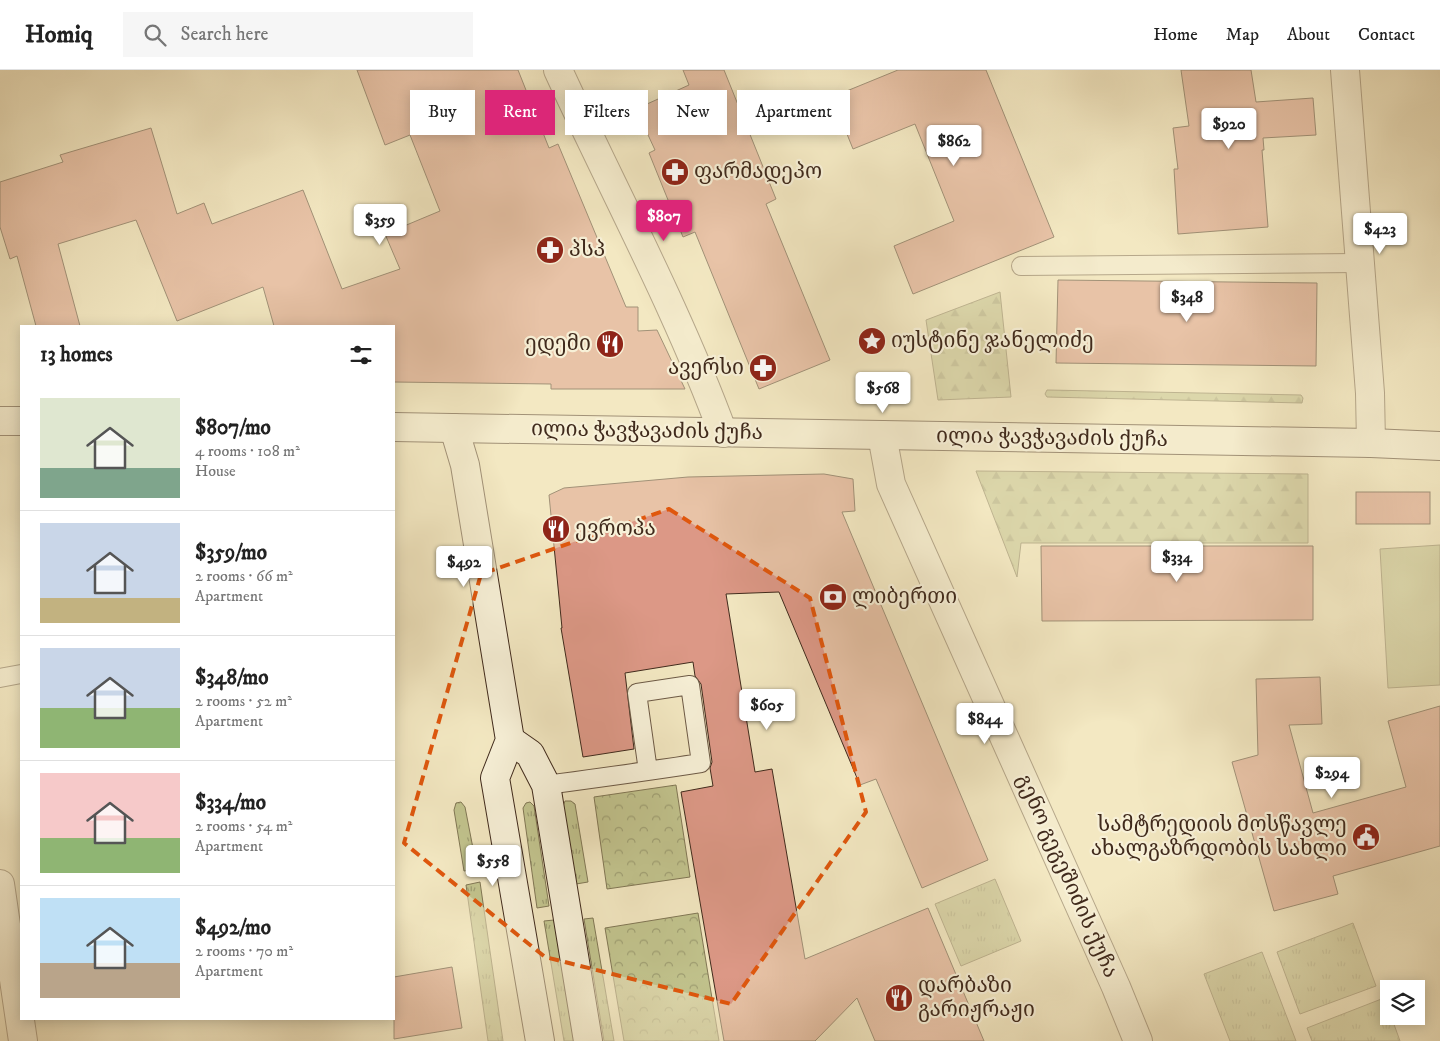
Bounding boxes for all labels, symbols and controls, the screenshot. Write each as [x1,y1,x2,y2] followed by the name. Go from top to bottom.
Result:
[123,12,473,57] search box
[25,20,93,50] text: Homiq
[141,21,169,49] icon: search
[181,23,268,46] text: Search here
[1153,24,1198,46] text: Home
[1226,24,1259,46] text: Map
[1287,24,1330,46] text: About
[1358,24,1415,46] text: Contact
[410,90,475,135] chip: Buy
[485,90,555,135] chip: Rent
[565,90,648,135] chip: Filters
[658,90,727,135] chip: New
[737,90,850,135] chip: Apartment
[1199,108,1259,150] pin: $920
[1212,114,1246,134] text: $920
[924,124,984,167] pin: $862
[938,131,970,151] text: $862
[660,157,690,187] pharmacy icon: ფარმადეპო
[694,159,822,185] place label: ფარმადეპო
[634,200,694,242] pin: $807
[350,204,410,246] pin: $359
[647,206,681,226] text: $807
[365,210,395,230] text: $359
[1350,212,1410,255] pin: $423
[1364,219,1396,239] text: $423
[535,235,565,265] pharmacy icon: პსპ
[569,237,605,263] place label: პსპ
[1157,280,1217,323] pin: $348
[1171,287,1203,307] text: $348
[857,326,887,356] place icon: იუსტინე ჯანელიძე
[891,328,1094,354] place label: იუსტინე ჯანელიძე
[595,329,625,359] restaurant icon: ედემი
[525,331,591,357] place label: ედემი
[347,341,375,369] icon: filters
[40,342,113,368] text: 13 homes
[748,353,778,383] pharmacy icon: ავერსი
[668,355,744,381] place label: ავერსი
[853,372,913,414] pin: $568
[866,378,900,398] text: $568
[195,415,271,441] text: $807/mo
[531,416,763,446] street label: ილია ჭავჭავაძის ქუჩა
[80,418,140,478] icon: home
[936,423,1168,453] street label: ილია ჭავჭავაძის ქუჩა
[195,441,300,461] text: 4 rooms · 108 m²
[195,461,236,481] text: House
[541,514,571,544] restaurant icon: ევროპა
[575,516,656,542] place label: ევროპა
[195,540,267,566] text: $359/mo
[1147,540,1207,583] pin: $334
[80,543,140,603] icon: home
[434,546,494,588] pin: $492
[1162,547,1192,567] text: $334
[447,552,481,572] text: $492
[195,566,293,586] text: 2 rooms · 66 m²
[818,582,848,612] bank icon: ლიბერთი
[852,584,957,610] place label: ლიბერთი
[195,586,263,606] text: Apartment
[195,665,269,691] text: $348/mo
[80,668,140,728] icon: home
[737,688,797,731] pin: $605
[195,691,292,711] text: 2 rooms · 52 m²
[750,695,784,715] text: $605
[955,702,1015,745] pin: $844
[967,709,1003,729] text: $844
[195,711,263,731] text: Apartment
[1302,756,1362,799] pin: $294
[1315,763,1349,783] text: $294
[1010,770,1124,982] street label: გენო გეგეშიძის ქუჩა
[195,790,266,816] text: $334/mo
[80,793,140,853] icon: home
[1091,812,1347,862] place label: სამტრედიის მოსწავლე ახალგაზრდობის სახლი
[195,816,292,836] text: 2 rooms · 54 m²
[1351,822,1381,852] public building icon: სამტრედიის მოსწავლე ახალგაზრდობის სახლი
[195,836,263,856] text: Apartment
[463,844,523,887] pin: $558
[477,851,509,871] text: $558
[195,915,271,941] text: $492/mo
[80,918,140,978] icon: home
[195,941,293,961] text: 2 rooms · 70 m²
[195,961,263,981] text: Apartment
[918,973,1035,1023] place label: დარბაზი გარიჟრაჟი
[1380,980,1425,1025] map controls
[1380,980,1425,1025] button: layers
[884,983,914,1013] restaurant icon: დარბაზი გარიჟრაჟი

